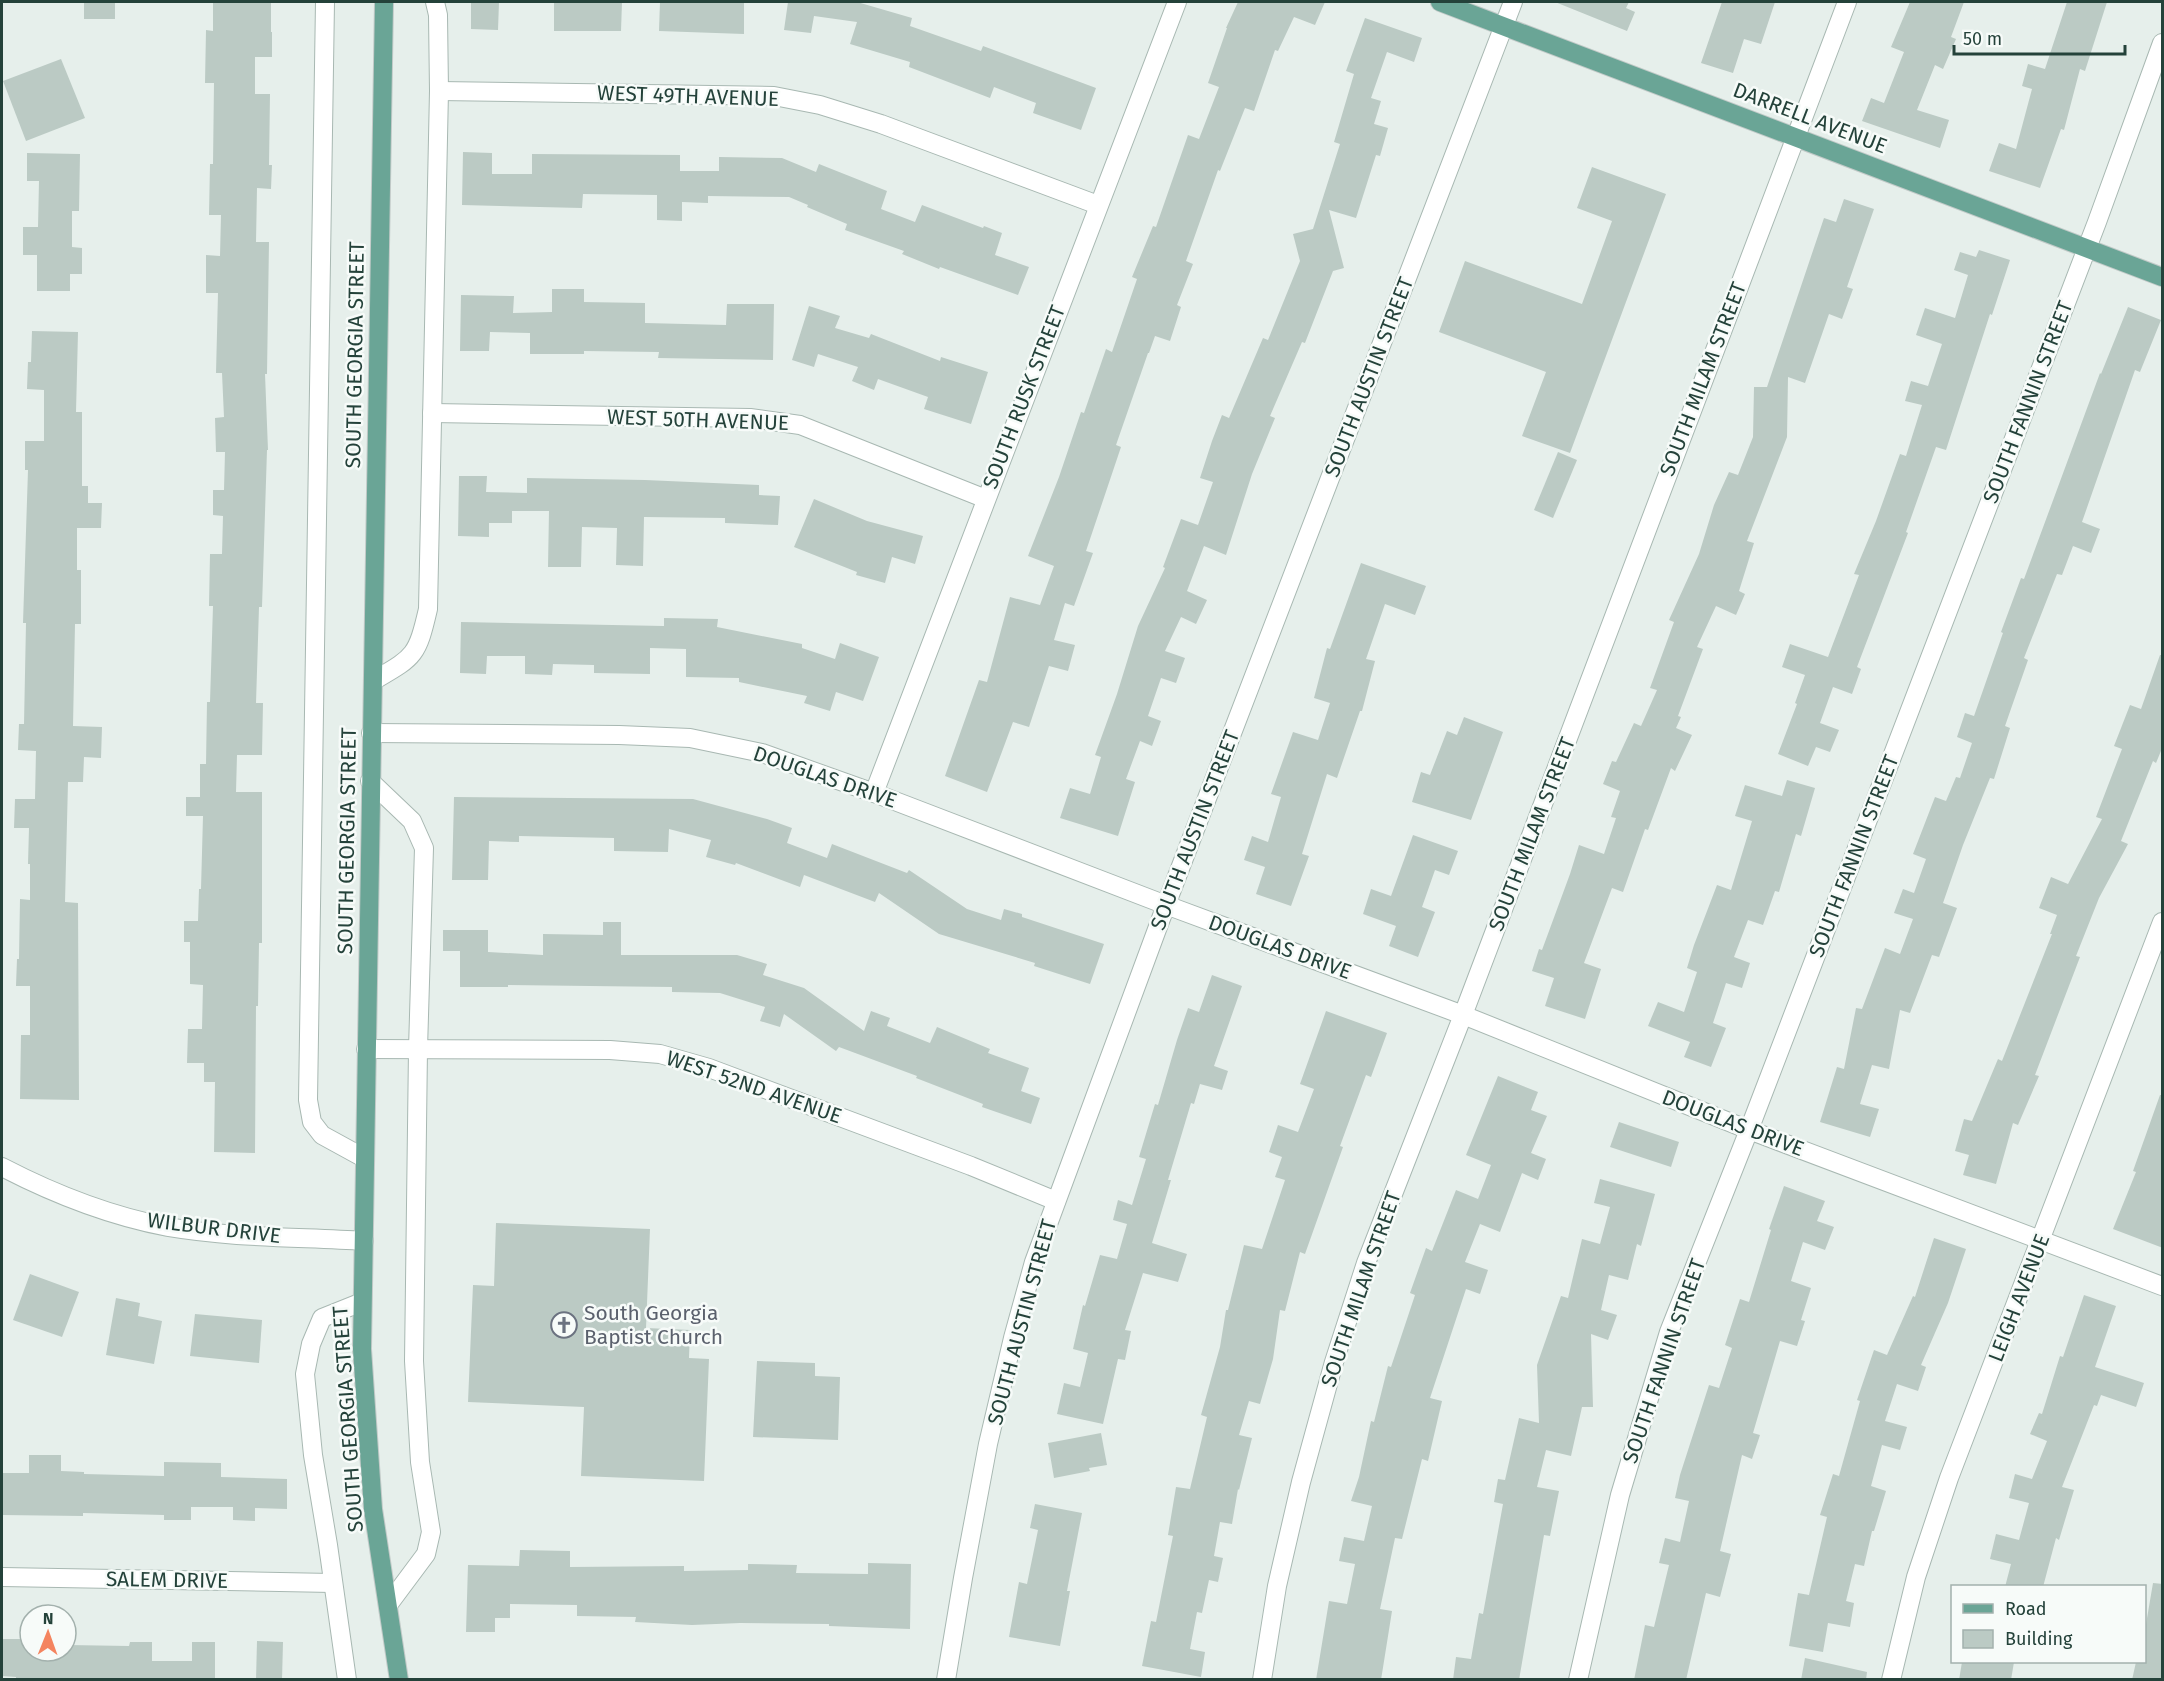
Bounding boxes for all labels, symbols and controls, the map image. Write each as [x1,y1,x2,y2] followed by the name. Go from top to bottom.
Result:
[1954,18,2125,56] scale bar
[1963,28,2002,50] text: 50 m
[1729,77,1891,159] street label: DARRELL AVENUE
[597,80,779,112] street label: WEST 49TH AVENUE
[340,241,370,469] street label: SOUTH GEORGIA STREET
[1319,273,1419,481] street label: SOUTH AUSTIN STREET
[1654,278,1752,480] street label: SOUTH MILAM STREET
[1977,297,2079,507] street label: SOUTH FANNIN STREET
[977,302,1071,492] street label: SOUTH RUSK STREET
[606,404,790,436] street label: WEST 50TH AVENUE
[1145,726,1245,934] street label: SOUTH AUSTIN STREET
[332,727,362,955] street label: SOUTH GEORGIA STREET
[1483,733,1581,935] street label: SOUTH MILAM STREET
[750,740,900,814] street label: DOUGLAS DRIVE
[1803,751,1905,961] street label: SOUTH FANNIN STREET
[1205,909,1355,985] street label: DOUGLAS DRIVE
[663,1045,845,1129] street label: WEST 52ND AVENUE
[1658,1084,1808,1162] street label: DOUGLAS DRIVE
[1315,1188,1407,1390] street label: SOUTH MILAM STREET
[146,1207,282,1249] street label: WILBUR DRIVE
[982,1216,1062,1428] street label: SOUTH AUSTIN STREET
[1983,1230,2055,1366] street label: LEIGH AVENUE
[1617,1255,1711,1467] street label: SOUTH FANNIN STREET
[584,1300,723,1350] place label: South Georgia Baptist Church
[327,1305,369,1533] street label: SOUTH GEORGIA STREET
[549,1310,579,1340] church icon: South Georgia Baptist Church
[106,1566,228,1594] street label: SALEM DRIVE
[1951,1585,2146,1663] legend
[2005,1598,2047,1620] text: Road
[18,1603,78,1663] north arrow
[43,1609,54,1628] text: N
[2005,1628,2073,1650] text: Building

